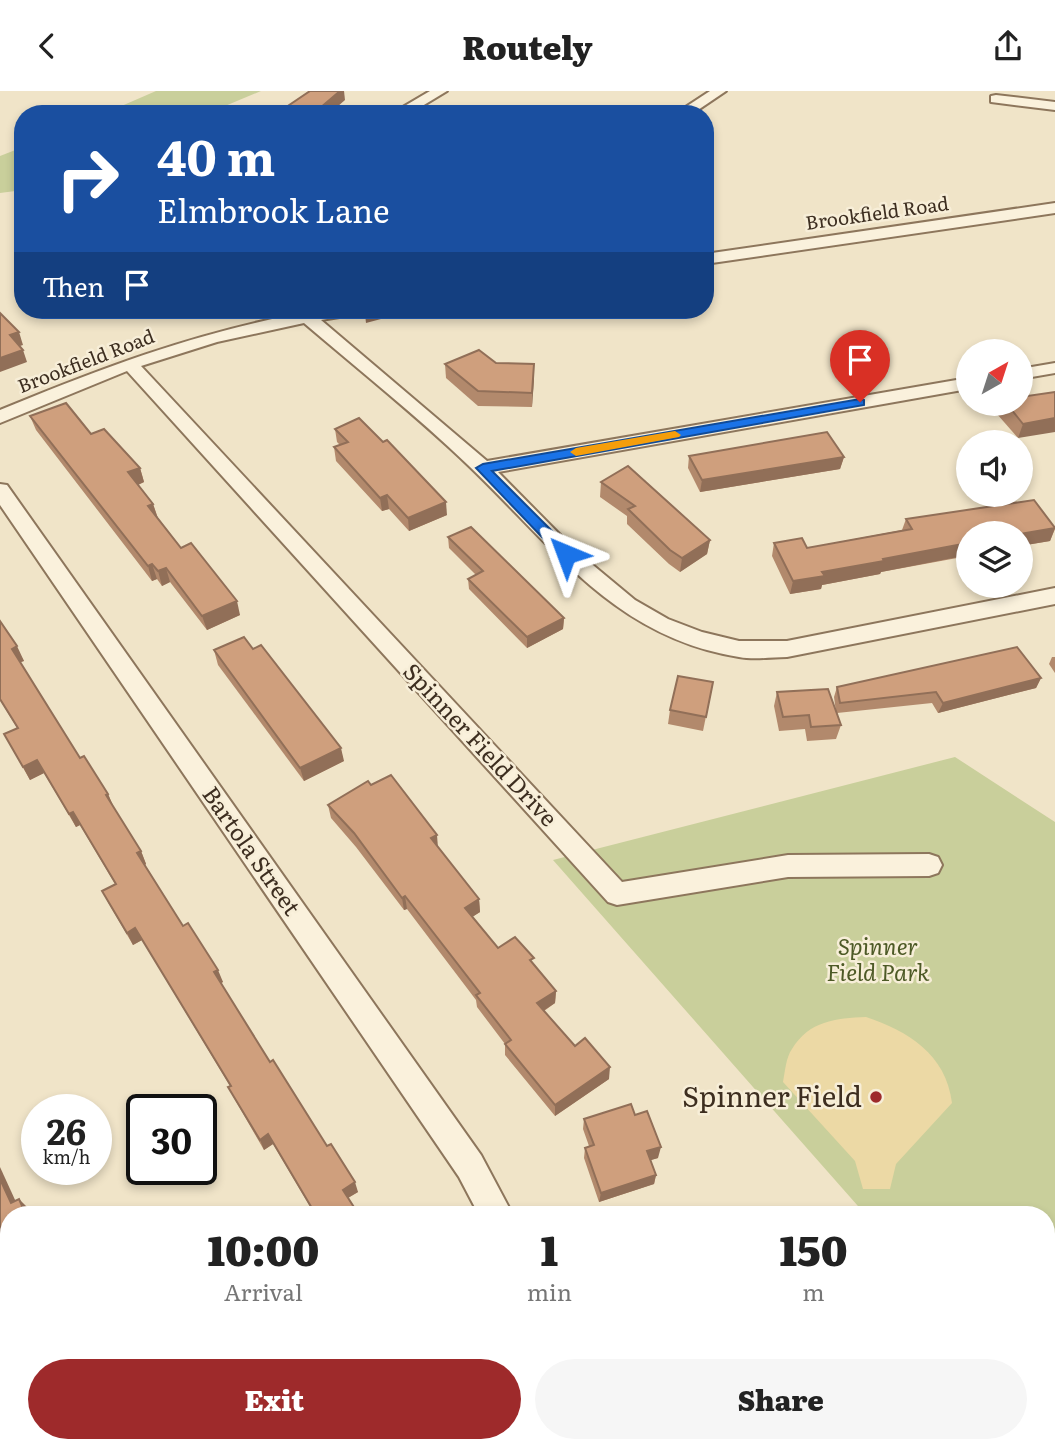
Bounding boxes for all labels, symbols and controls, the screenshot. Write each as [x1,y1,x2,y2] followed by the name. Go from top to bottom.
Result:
[462,22,593,70] text: Routely
[28,27,66,65] icon: back
[989,27,1027,65] icon: share
[157,118,275,191] text: 40 m
[42,133,133,224] icon: right
[157,185,390,233] text: Elmbrook Lane
[803,188,951,236] street label: Brookfield Road
[42,266,104,305] text: Then
[118,266,156,304] icon: arrive
[13,321,158,399] street label: Brookfield Road
[830,330,890,402] pin
[956,339,1032,417] north arrow
[956,339,1033,598] map controls
[841,341,879,379] icon: arrive
[956,430,1033,507] button: sound
[529,517,603,591] position arrow
[956,521,1033,598] button: layers
[396,654,566,833] street label: Spinner Field Drive
[195,778,310,922] street label: Bartola Street
[826,928,930,988] park label: Spinner Field Park
[682,1074,862,1116] place label: Spinner Field
[868,1089,884,1105] marker: Spinner Field
[126,1094,217,1185] speed limit sign: 30
[47,1104,86,1156] text: 26
[43,1143,90,1170] text: km/h
[208,1217,319,1279] text: 10:00
[541,1217,558,1279] text: 1
[779,1217,847,1279] text: 150
[224,1274,303,1308] text: Arrival
[527,1274,572,1308] text: min
[802,1274,825,1308] text: m
[28,1359,521,1439] button: Exit
[535,1359,1027,1439] button: Share

